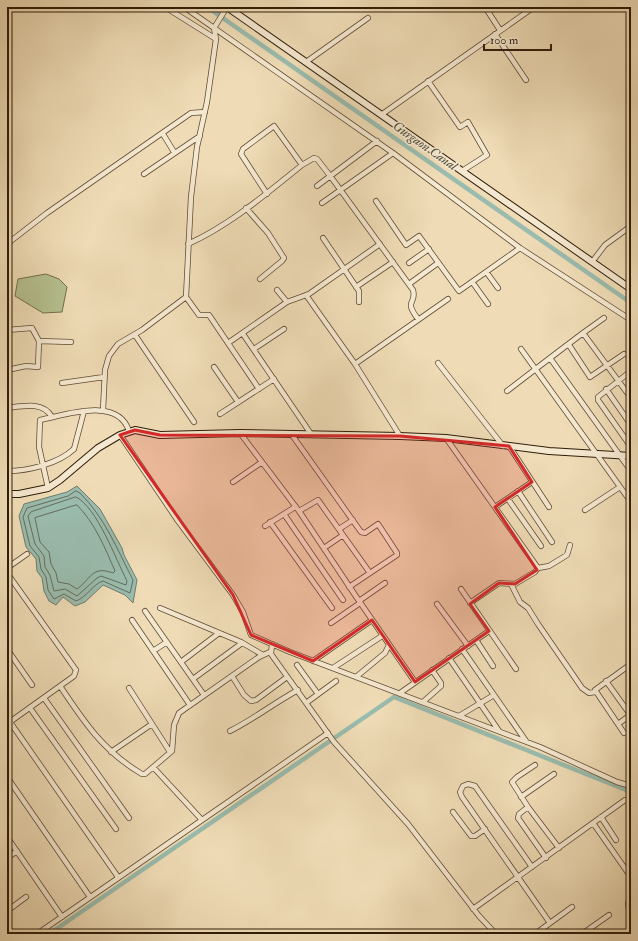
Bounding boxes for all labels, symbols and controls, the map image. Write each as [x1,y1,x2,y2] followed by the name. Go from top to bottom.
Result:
[484,26,551,52] scale bar
[490,33,519,48] text: 100 m
[390,118,461,175] water label: Gurgaon Canal

